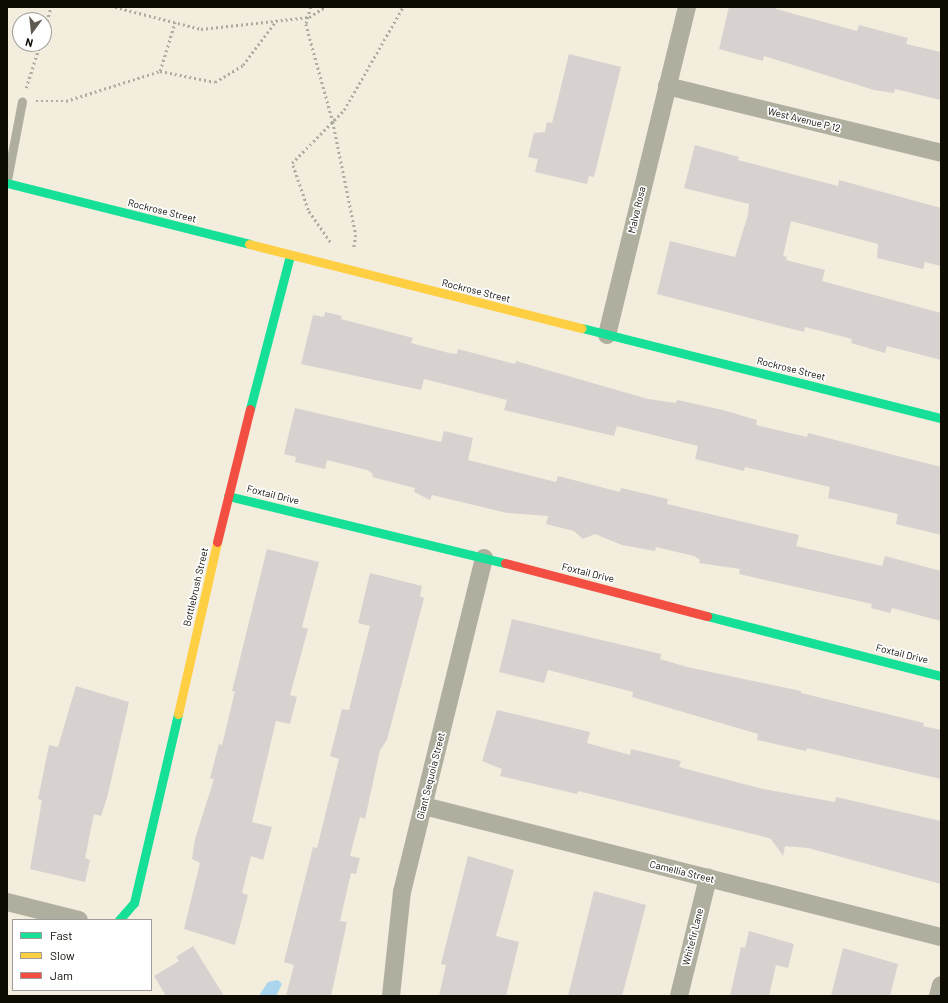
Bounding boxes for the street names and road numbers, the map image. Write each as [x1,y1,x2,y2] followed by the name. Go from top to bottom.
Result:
[766,105,842,135] street label: West Avenue P 12
[626,185,648,235] street label: Malva Rosa
[126,197,198,225] street label: Rockrose Street
[440,277,512,305] street label: Rockrose Street
[755,355,827,383] street label: Rockrose Street
[246,483,300,507] street label: Foxtail Drive
[181,546,211,628] street label: Bottlebrush Street
[561,561,615,585] street label: Foxtail Drive
[875,642,929,666] street label: Foxtail Drive
[414,731,448,821] street label: Giant Sequoia Street
[648,858,716,886] street label: Camellia Street
[680,907,706,967] street label: Whitefir Lane

